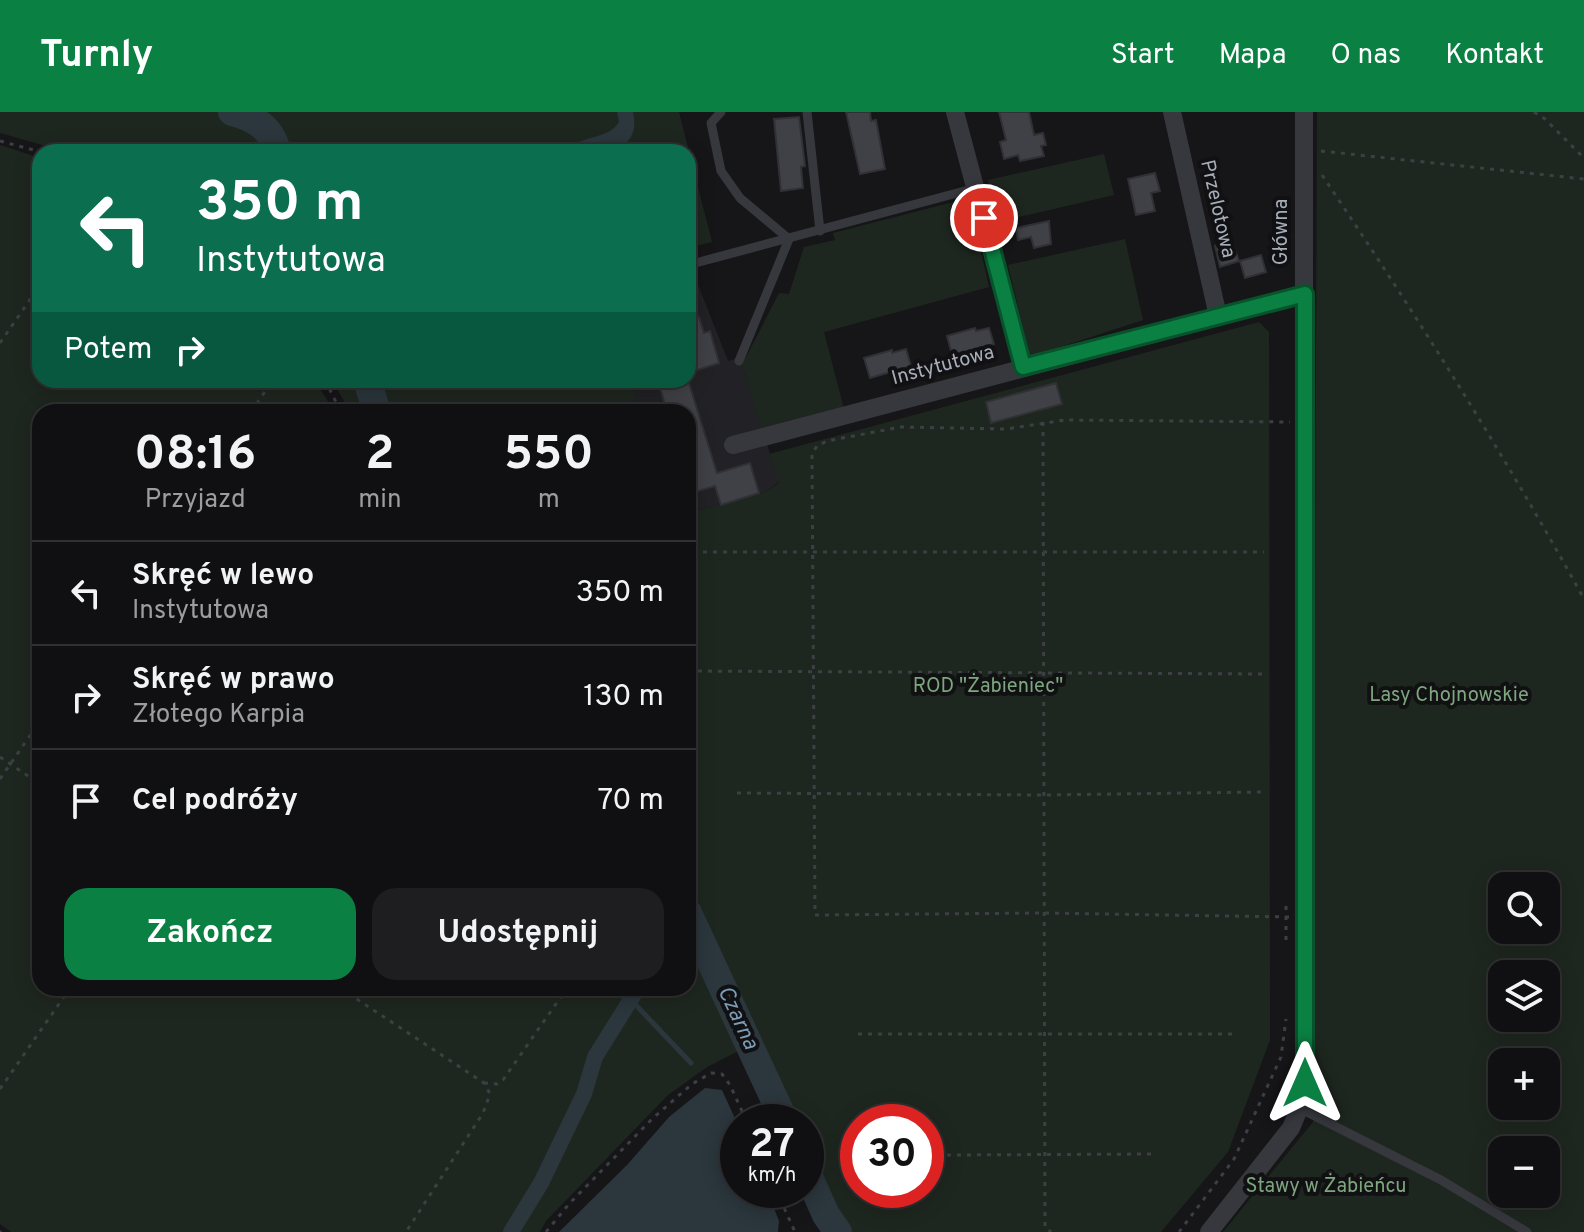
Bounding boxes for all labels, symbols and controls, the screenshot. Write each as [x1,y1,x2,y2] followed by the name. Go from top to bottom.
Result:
[40,32,153,81] text: Turnly
[1111,38,1175,74] text: Start
[1219,38,1286,74] text: Mapa
[1330,38,1401,74] text: O nas
[1445,38,1544,74] text: Kontakt
[1193,157,1241,261] street label: Przelotowa
[196,170,364,240] text: 350 m
[64,176,168,280] icon: left
[950,184,1018,252] pin
[962,196,1006,240] icon: arrive
[1269,199,1295,265] street label: Główna
[196,239,386,285] text: Instytutowa
[168,328,212,372] icon: right
[64,332,152,369] text: Potem
[889,340,997,392] street label: Instytutowa
[134,426,256,486] text: 08:16
[365,426,395,486] text: 2
[504,426,594,486] text: 550
[145,484,246,517] text: Przyjazd
[358,484,402,517] text: min
[538,484,560,517] text: m
[132,558,314,595] text: Skręć w lewo
[64,571,108,615] icon: left
[576,575,664,612] text: 350 m
[132,595,269,628] text: Instytutowa
[132,662,335,699] text: Skręć w prawo
[913,673,1063,700] park label: ROD "Żabieniec"
[64,675,108,719] icon: right
[583,679,664,716] text: 130 m
[1369,683,1529,709] park label: Lasy Chojnowskie
[132,699,305,732] text: Złotego Karpia
[64,779,108,823] icon: arrive
[132,783,298,820] text: Cel podróży
[598,783,664,820] text: 70 m
[1488,872,1560,1208] map controls
[1488,872,1560,944] button: search
[64,888,356,980] button: Zakończ
[372,888,664,980] button: Udostępnij
[1488,960,1560,1032] button: layers
[711,982,764,1055] water label: Czarna
[1263,1041,1347,1125] position arrow
[1488,1048,1560,1120] button: +
[840,1104,944,1208] speed limit sign: 30
[749,1121,795,1171] text: 27
[1488,1136,1560,1208] button: −
[748,1163,796,1189] text: km/h
[1245,1173,1407,1200] park label: Stawy w Żabieńcu

